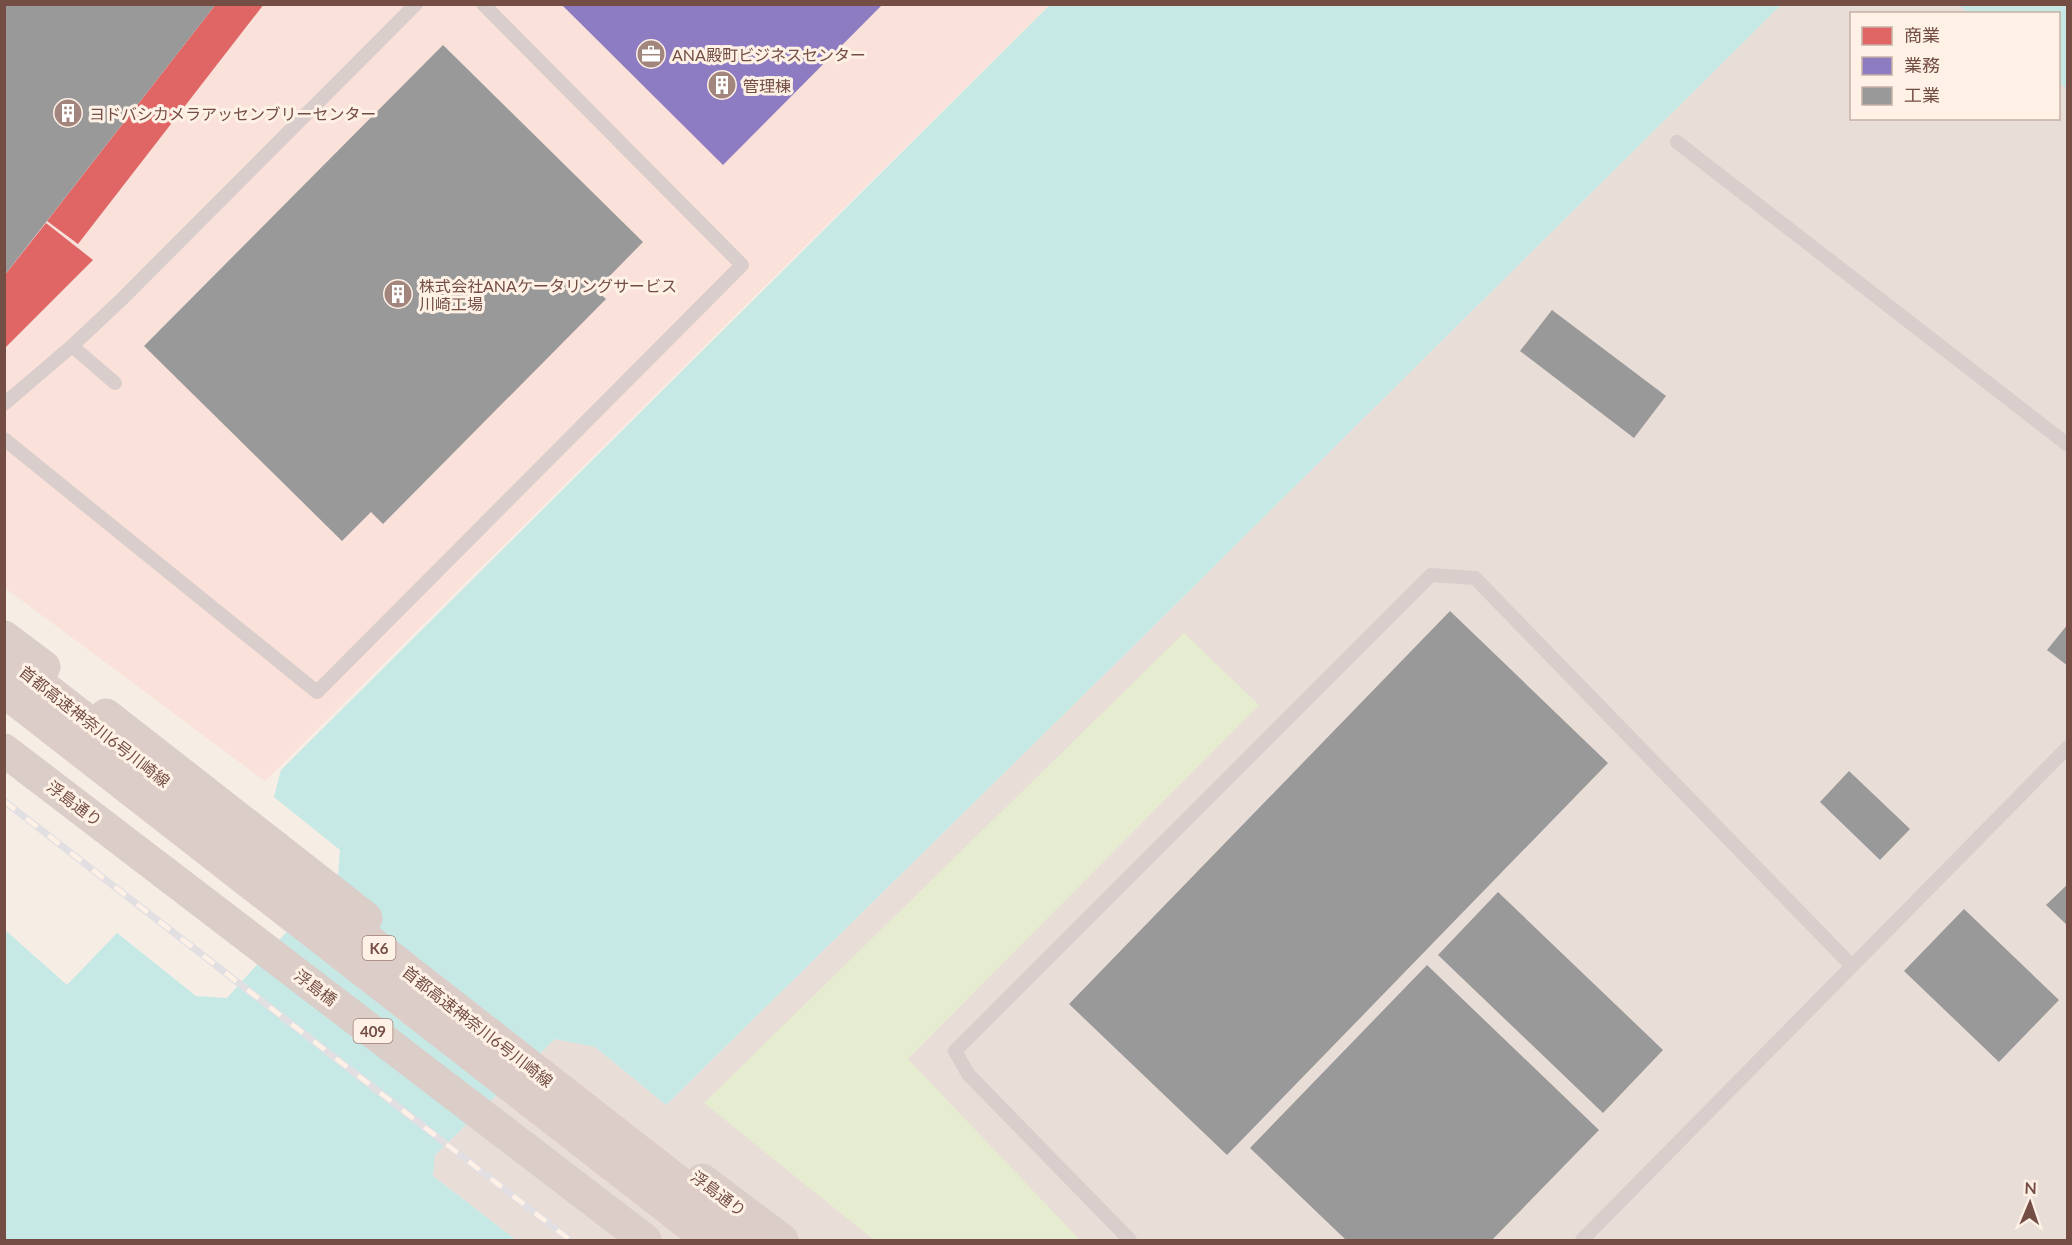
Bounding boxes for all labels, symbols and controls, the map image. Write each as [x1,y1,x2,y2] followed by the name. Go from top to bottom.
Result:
[1850,12,2060,120] legend
[1904,24,1940,46] text: 商業
[635,38,667,70] office icon: ANA殿町ビジネスセンター
[672,45,866,64] place label: ANA殿町ビジネスセンター
[1904,54,1940,76] text: 業務
[706,69,738,101] building icon: 管理棟
[743,76,791,95] place label: 管理棟
[1904,84,1940,106] text: 工業
[52,97,84,129] building icon: ヨドバシカメラアッセンブリーセンター
[89,104,377,123] place label: ヨドバシカメラアッセンブリーセンター
[419,276,677,313] place label: 株式会社ANAケータリングサービス 川崎工場
[382,278,414,310] building icon: 株式会社ANAケータリングサービス 川崎工場
[16,661,174,791] street label: 首都高速神奈川6号川崎線
[44,776,106,830] street label: 浮島通り
[362,936,395,960] road number: K6
[399,961,557,1091] street label: 首都高速神奈川6号川崎線
[291,965,341,1009] street label: 浮島橋
[354,1019,392,1043] road number: 409
[688,1166,750,1220] street label: 浮島通り
[2000,1173,2060,1233] north arrow
[2024,1178,2037,1197] text: N

